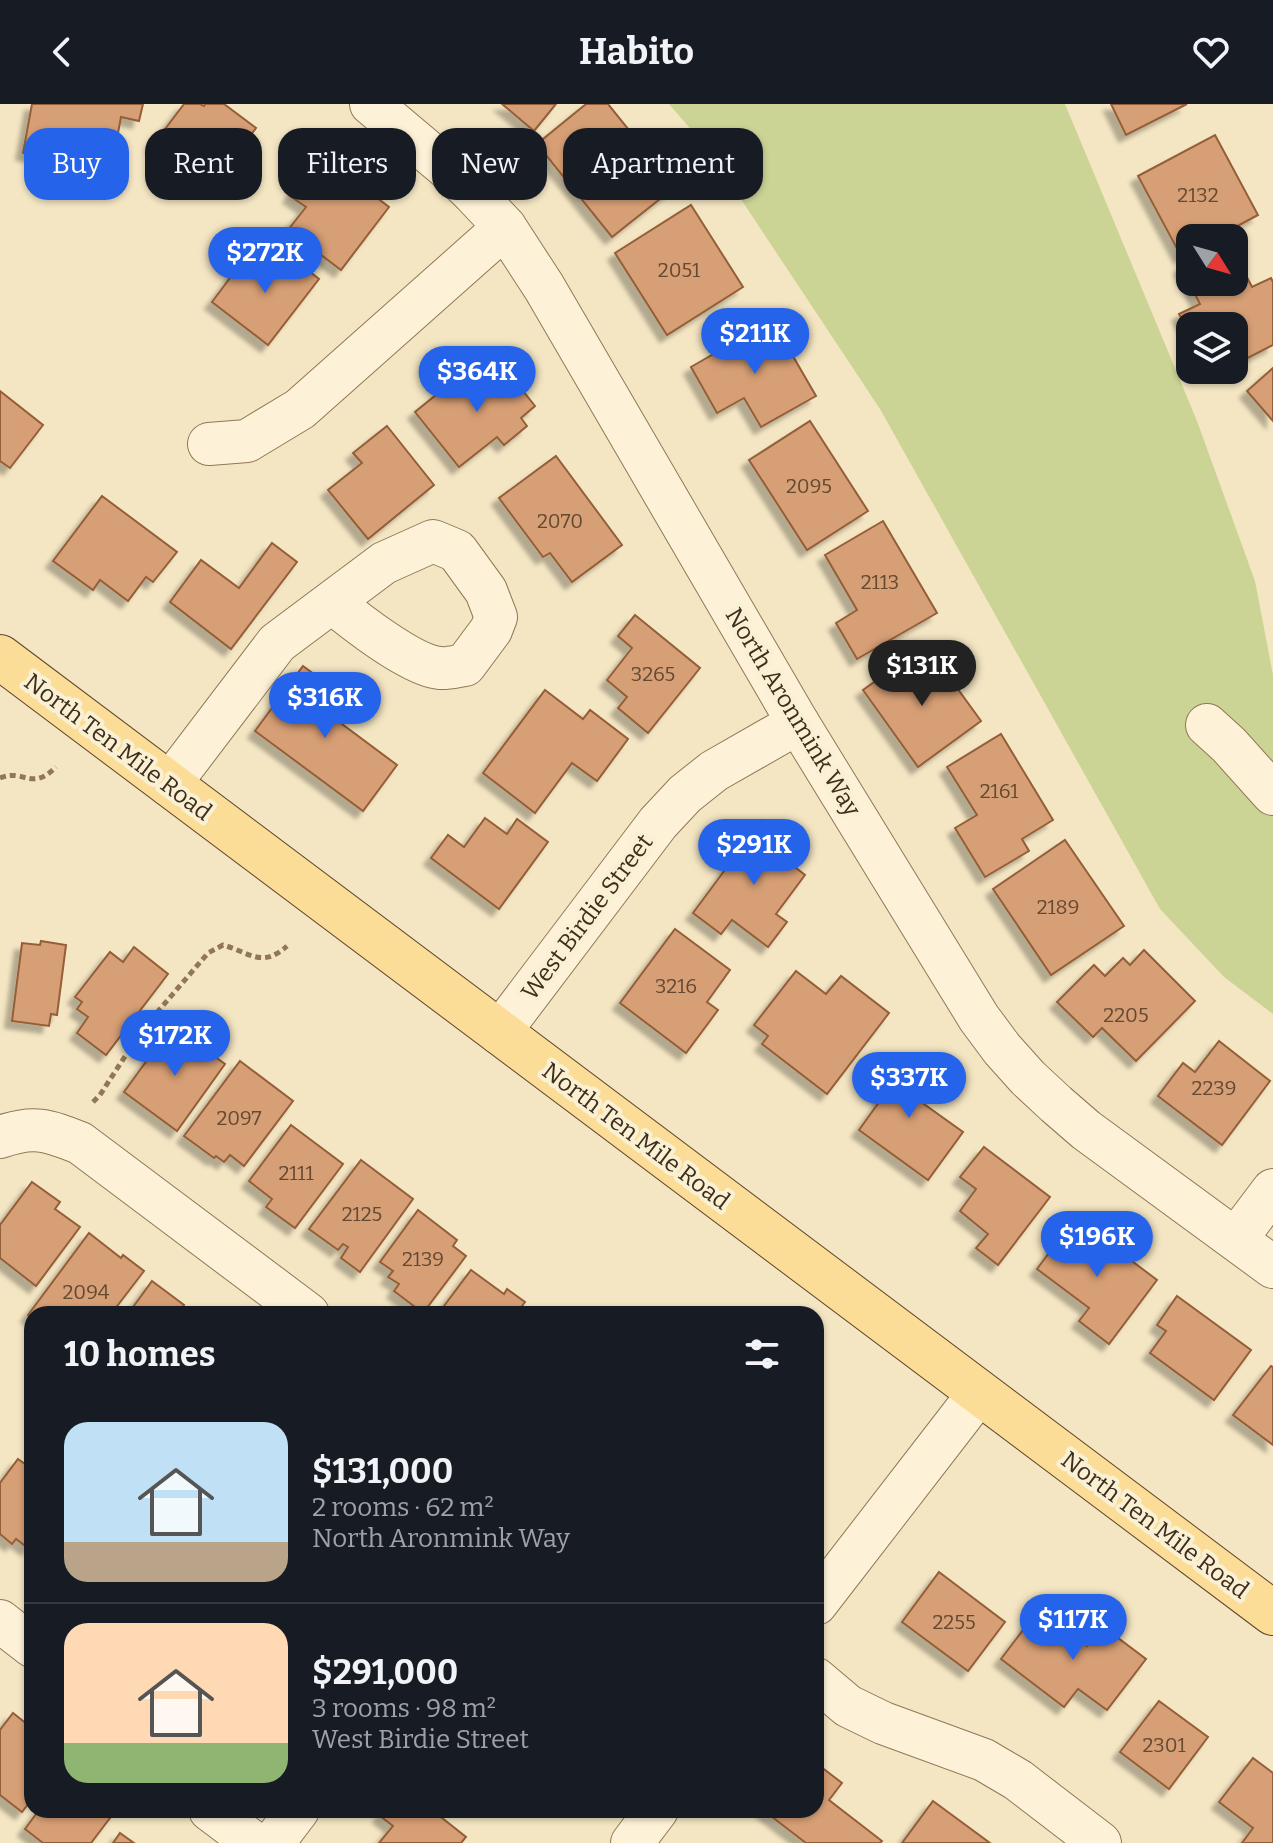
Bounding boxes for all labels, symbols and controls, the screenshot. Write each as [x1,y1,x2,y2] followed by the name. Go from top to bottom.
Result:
[40,30,84,74] icon: back
[579,30,694,74] text: Habito
[1189,30,1233,74] icon: heart
[24,128,129,200] chip: Buy
[145,128,262,200] chip: Rent
[278,128,416,200] chip: Filters
[432,128,547,200] chip: New
[563,128,763,200] chip: Apartment
[1177,183,1219,207] house number: 2132
[1176,224,1248,296] north arrow
[1176,224,1248,384] map controls
[209,227,321,295] pin: $272K
[226,237,304,268] text: $272K
[658,258,700,282] house number: 2051
[699,308,811,376] pin: $211K
[1176,312,1248,384] button: layers
[719,318,791,349] text: $211K
[421,346,533,414] pin: $364K
[437,356,517,387] text: $364K
[786,474,832,498] house number: 2095
[537,509,583,533] house number: 2070
[861,570,899,594] house number: 2113
[720,603,866,822] street label: North Aronmink Way
[866,640,978,708] pin: $131K
[886,650,958,681] text: $131K
[631,662,675,686] house number: 3265
[19,668,217,826] street label: North Ten Mile Road
[269,672,381,740] pin: $316K
[287,682,363,713] text: $316K
[980,779,1018,803] house number: 2161
[698,819,810,887] pin: $291K
[516,828,659,1005] street label: West Birdie Street
[716,829,792,860] text: $291K
[1037,895,1079,919] house number: 2189
[655,974,697,998] house number: 3216
[1103,1003,1149,1027] house number: 2205
[119,1010,231,1078] pin: $172K
[138,1020,212,1051] text: $172K
[853,1052,965,1120] pin: $337K
[537,1057,735,1215] street label: North Ten Mile Road
[870,1062,948,1093] text: $337K
[1192,1076,1236,1100] house number: 2239
[216,1106,262,1130] house number: 2097
[278,1161,314,1185] house number: 2111
[342,1202,382,1226] house number: 2125
[1041,1211,1153,1279] pin: $196K
[1059,1221,1135,1252] text: $196K
[402,1247,444,1271] house number: 2139
[62,1280,110,1304] house number: 2094
[740,1332,784,1376] icon: filters
[64,1334,215,1375] text: 10 homes
[1056,1446,1254,1604] street label: North Ten Mile Road
[312,1451,453,1492] text: $131,000
[128,1454,224,1550] icon: home
[312,1492,494,1523] text: 2 rooms · 62 m²
[312,1523,570,1554] text: North Aronmink Way
[1017,1594,1129,1662] pin: $117K
[1038,1604,1108,1635] text: $117K
[932,1610,976,1634] house number: 2255
[312,1652,458,1693] text: $291,000
[128,1655,224,1751] icon: home
[312,1693,496,1724] text: 3 rooms · 98 m²
[312,1724,529,1755] text: West Birdie Street
[1142,1733,1186,1757] house number: 2301

